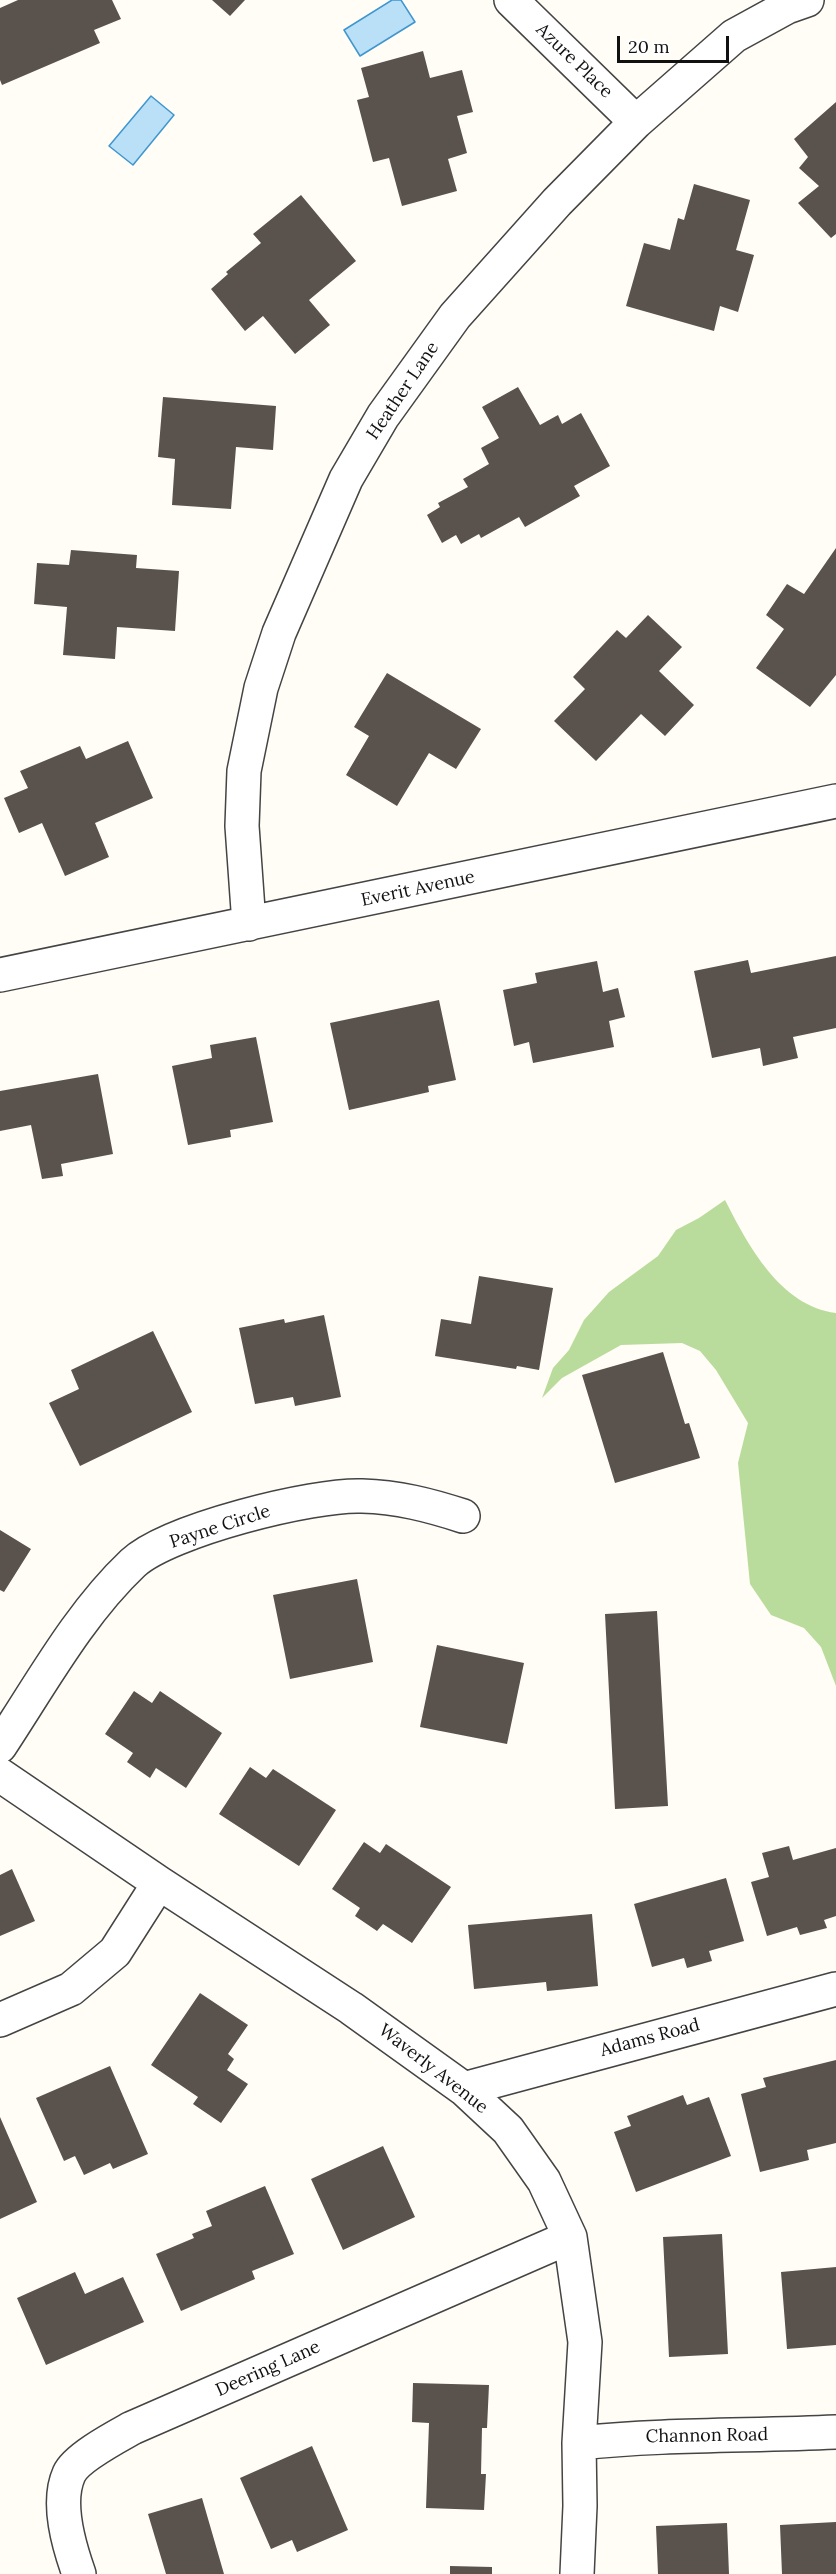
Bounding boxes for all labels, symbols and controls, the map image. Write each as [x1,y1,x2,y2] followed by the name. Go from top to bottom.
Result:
[531,19,617,103] street label: Azure Place
[620,24,732,62] scale bar
[628,35,670,58] text: 20 m
[362,338,444,444] street label: Heather Lane
[359,866,477,912] street label: Everit Avenue
[167,1501,273,1553] street label: Payne Circle
[598,2014,702,2062] street label: Adams Road
[374,2020,492,2118] street label: Waverly Avenue
[212,2336,324,2402] street label: Deering Lane
[646,2424,768,2448] street label: Channon Road

